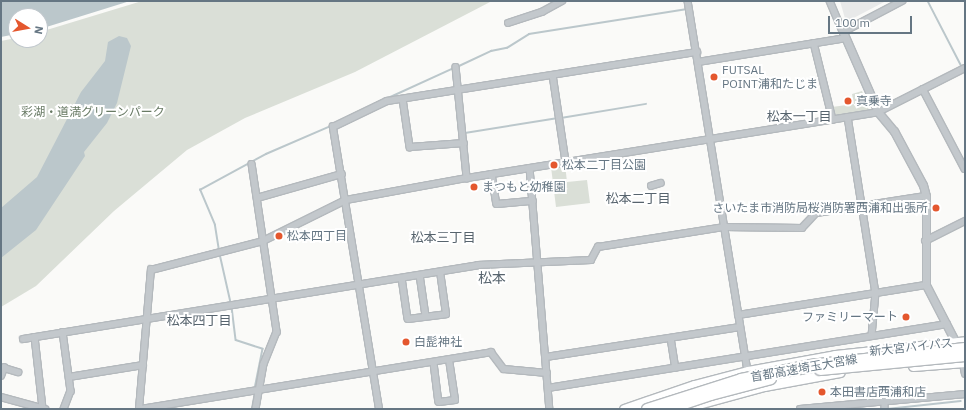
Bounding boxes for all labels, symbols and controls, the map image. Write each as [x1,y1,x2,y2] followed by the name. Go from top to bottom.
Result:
[8,8,48,48] north arrow
[830,8,914,34] scale bar
[835,15,870,30] text: 100 m
[31,25,46,35] text: N
[722,63,818,91] place label: FUTSAL POINT浦和たじま
[709,72,719,82] marker: FUTSAL POINT浦和たじま
[856,94,892,108] place label: 真乗寺
[843,96,853,106] marker: 真乗寺
[21,105,165,119] park label: 彩湖・道満グリーンパーク
[767,109,831,125] district label: 松本一丁目
[562,158,646,172] place label: 松本二丁目公園
[549,160,559,170] marker: 松本二丁目公園
[482,180,566,194] place label: まつもと幼稚園
[469,182,479,192] marker: まつもと幼稚園
[606,191,670,207] district label: 松本二丁目
[712,201,928,215] place label: さいたま市消防局桜消防署西浦和出張所
[931,203,941,213] marker: さいたま市消防局桜消防署西浦和出張所
[287,229,347,243] place label: 松本四丁目
[411,230,475,246] district label: 松本三丁目
[274,231,284,241] marker: 松本四丁目
[478,270,506,286] district label: 松本
[802,310,898,324] place label: ファミリーマート
[901,312,911,322] marker: ファミリーマート
[167,313,231,329] district label: 松本四丁目
[414,335,462,349] place label: 白髭神社
[868,335,954,359] street label: 新大宮バイパス
[401,337,411,347] marker: 白髭神社
[750,352,858,384] street label: 首都高速埼玉大宮線
[830,385,926,399] place label: 本田書店西浦和店
[817,387,827,397] marker: 本田書店西浦和店

